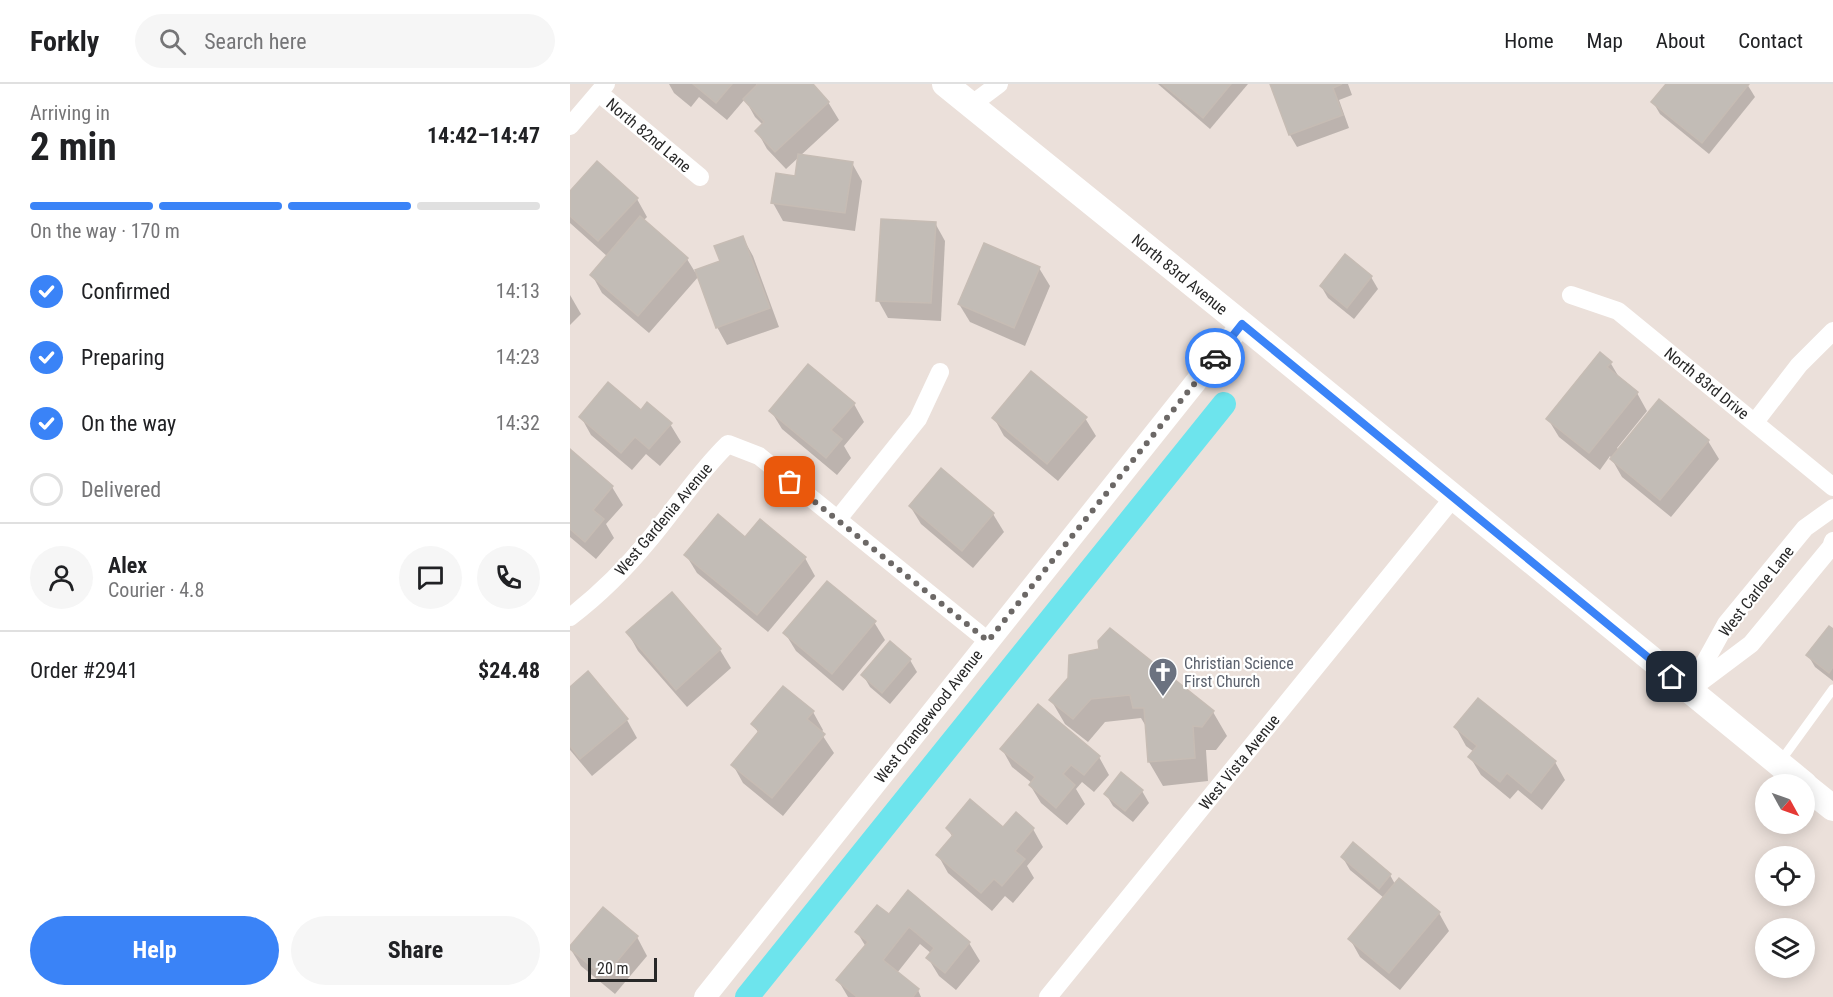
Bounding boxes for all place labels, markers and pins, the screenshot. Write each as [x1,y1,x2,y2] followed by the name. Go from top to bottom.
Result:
[764,456,815,507] pin
[1646,651,1697,702] pin
[1184,654,1294,691] place label: Christian Science First Church
[1147,656,1179,698] church icon: Christian Science First Church

